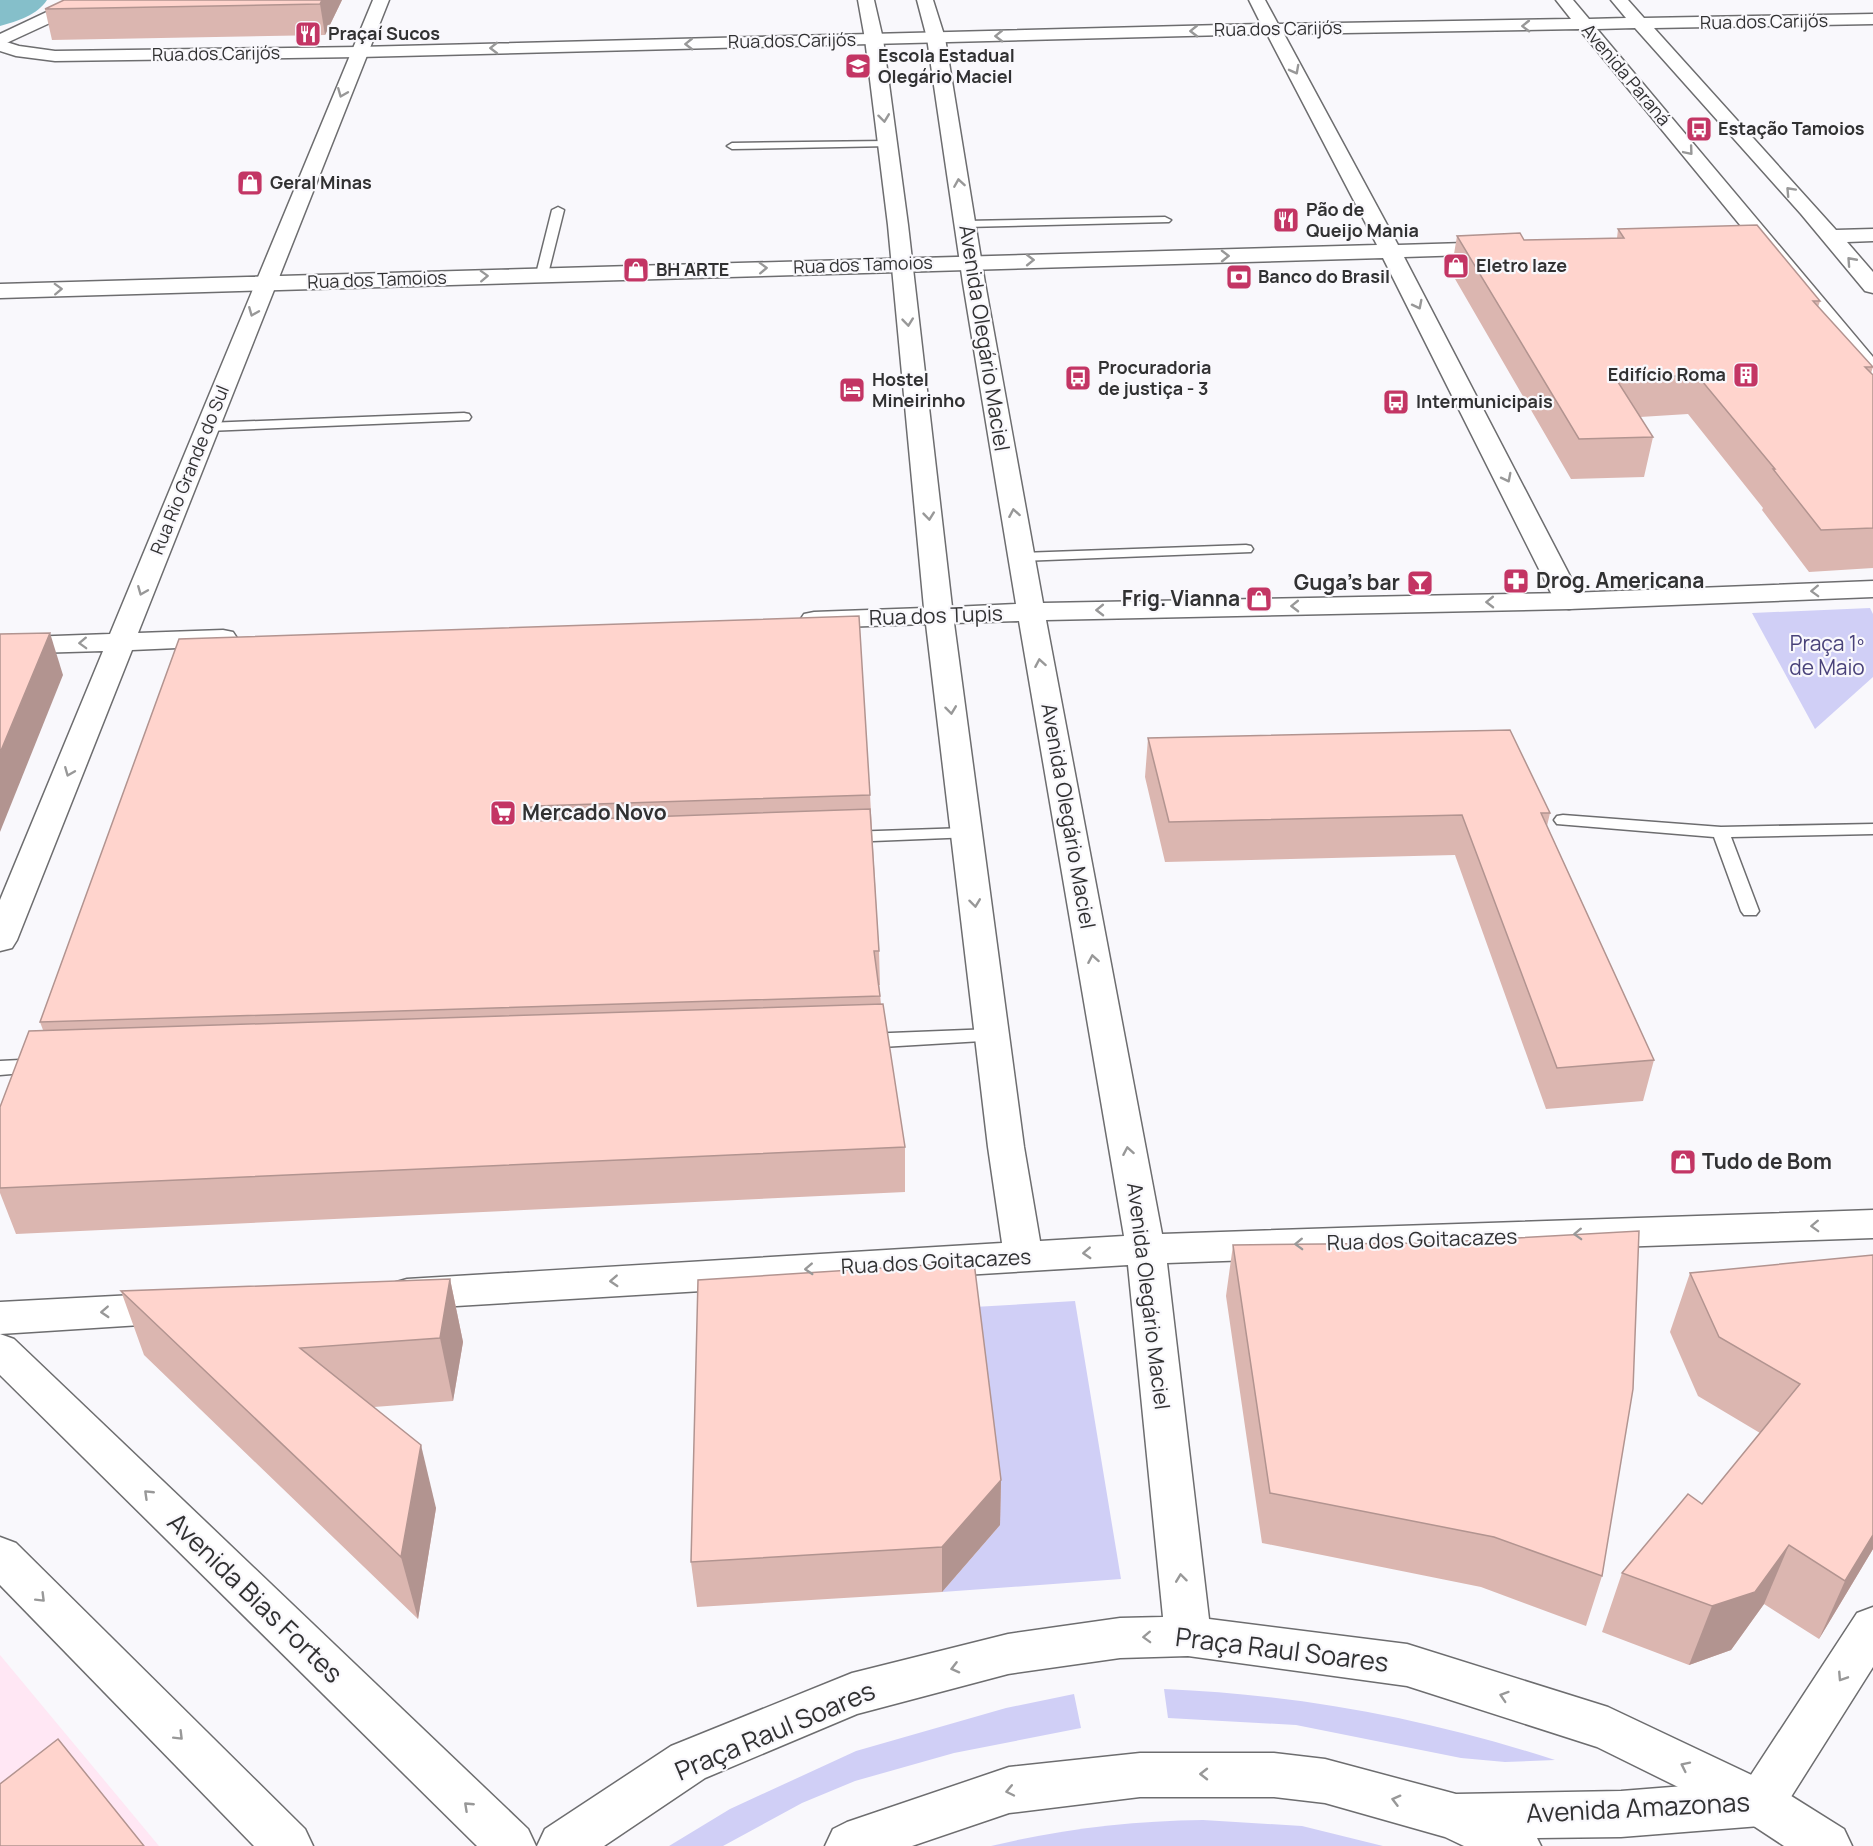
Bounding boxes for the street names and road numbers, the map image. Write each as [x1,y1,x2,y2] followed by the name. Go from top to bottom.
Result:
[1700,8,1828,34] street label: Rua dos Carijós
[1214,15,1342,41] street label: Rua dos Carijós
[1577,18,1677,130] street label: Avenida Paraná
[728,27,856,53] street label: Rua dos Carijós
[152,40,280,66] street label: Rua dos Carijós
[953,223,1017,453] street label: Avenida Olegário Maciel
[793,250,933,278] street label: Rua dos Tamoios
[307,265,447,293] street label: Rua dos Tamoios
[144,381,234,558] street label: Rua Rio Grande do Sul
[869,599,1003,631] street label: Rua dos Tupis
[1035,701,1103,931] street label: Avenida Olegário Maciel
[1121,1181,1177,1411] street label: Avenida Olegário Maciel
[1326,1222,1518,1256] street label: Rua dos Goitacazes
[840,1242,1032,1280] street label: Rua dos Goitacazes
[160,1504,351,1690] street label: Avenida Bias Fortes
[1174,1618,1391,1680] street label: Praça Raul Soares
[669,1672,880,1789] street label: Praça Raul Soares
[1525,1783,1751,1831] street label: Avenida Amazonas

